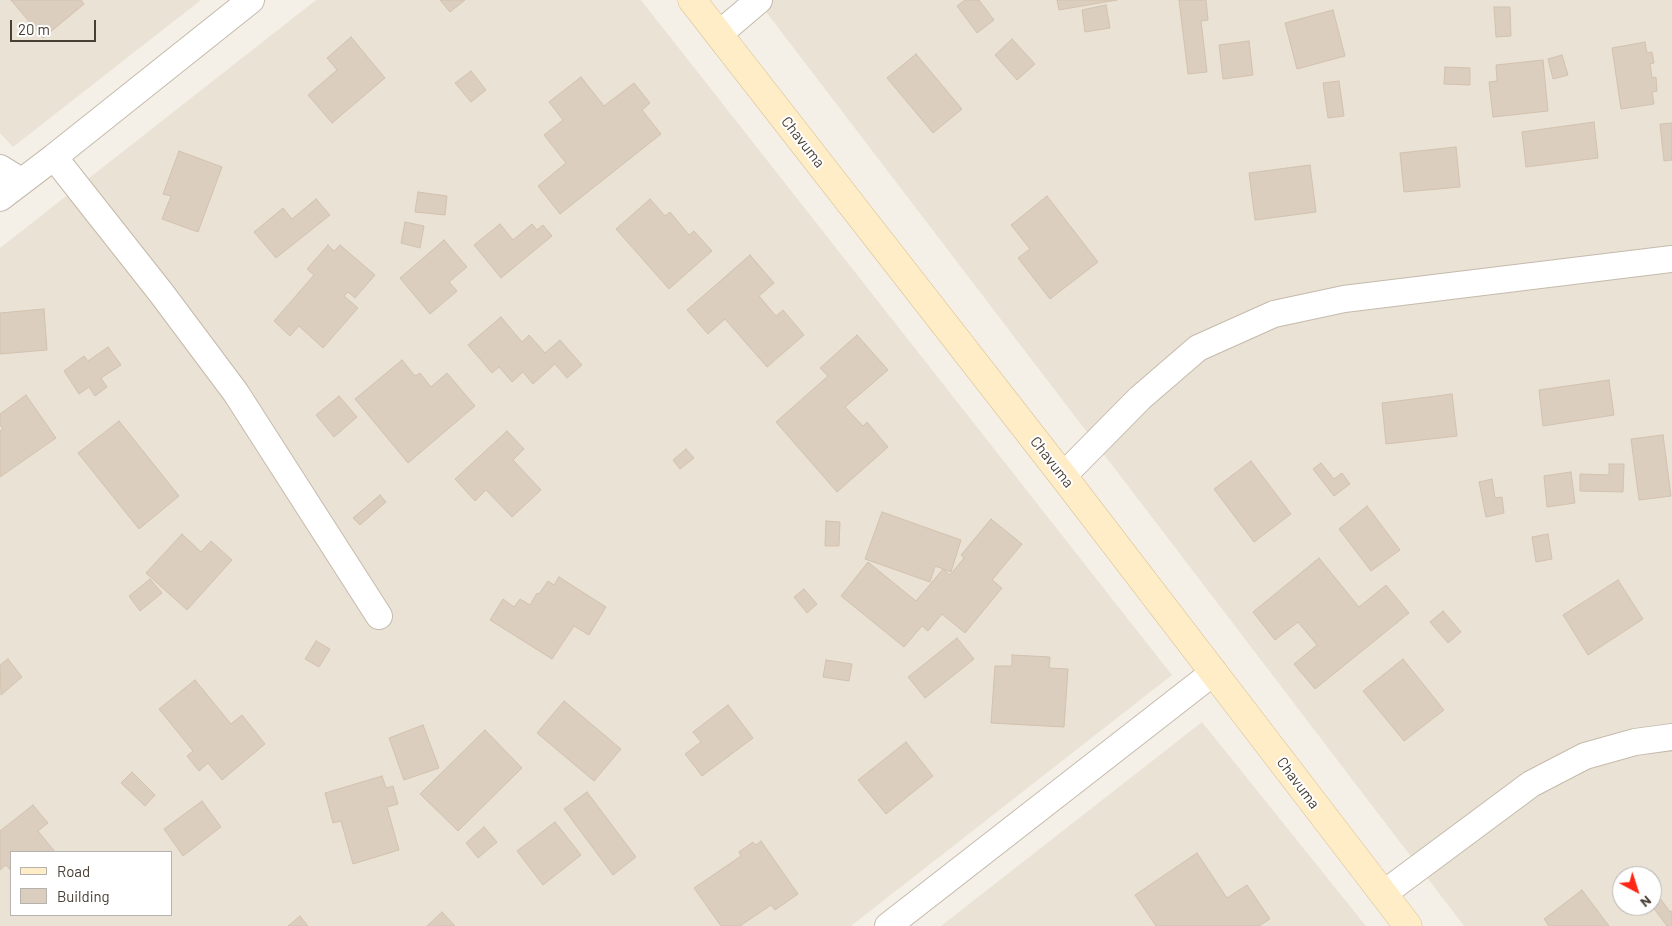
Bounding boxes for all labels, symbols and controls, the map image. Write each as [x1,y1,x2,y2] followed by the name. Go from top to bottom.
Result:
[12,10,99,42] scale bar
[18,20,50,38] text: 20 m
[777,113,829,171] street label: Chavuma
[1026,433,1078,491] street label: Chavuma
[1273,754,1323,812] street label: Chavuma
[10,851,172,916] legend
[57,862,90,880] text: Road
[1612,866,1662,916] north arrow
[57,887,110,905] text: Building
[1637,893,1655,912] text: N

